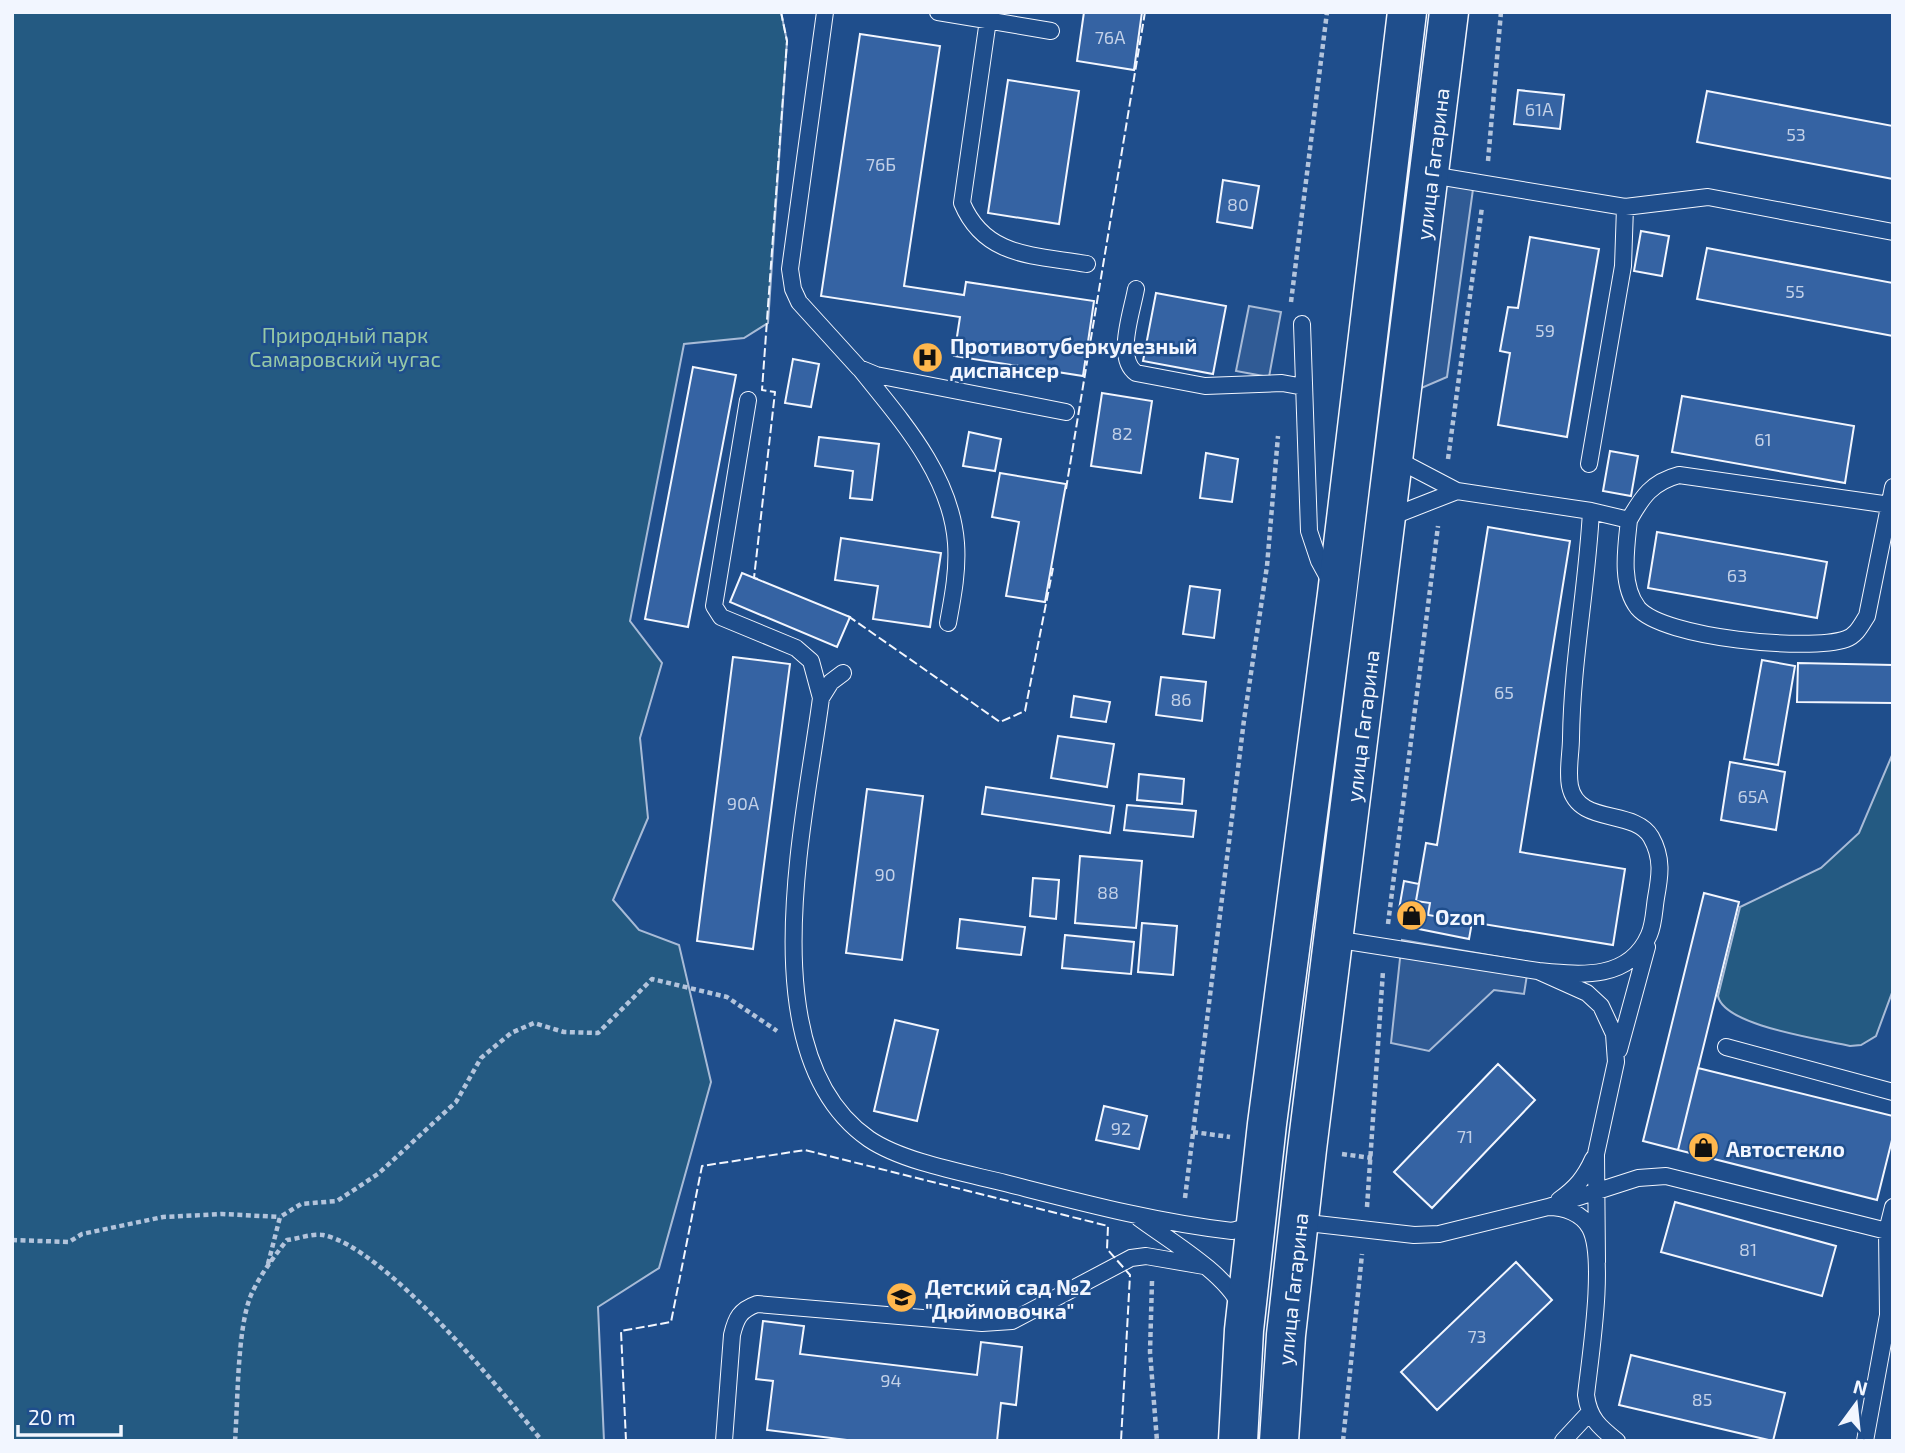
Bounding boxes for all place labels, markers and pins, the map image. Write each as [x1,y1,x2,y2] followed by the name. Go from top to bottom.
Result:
[950,333,1197,382] place label: Противотуберкулезный диспансер
[910,340,944,374] hospital icon: Противотуберкулезный диспансер
[1395,899,1429,933] shop icon: Ozon
[1435,904,1485,929] place label: Ozon
[1686,1131,1720,1165] shop icon: Автостекло
[1726,1136,1845,1161] place label: Автостекло
[925,1274,1092,1323] place label: Детский сад №2 "Дюймовочка"
[885,1281,919,1315] school or university icon: Детский сад №2 "Дюймовочка"

